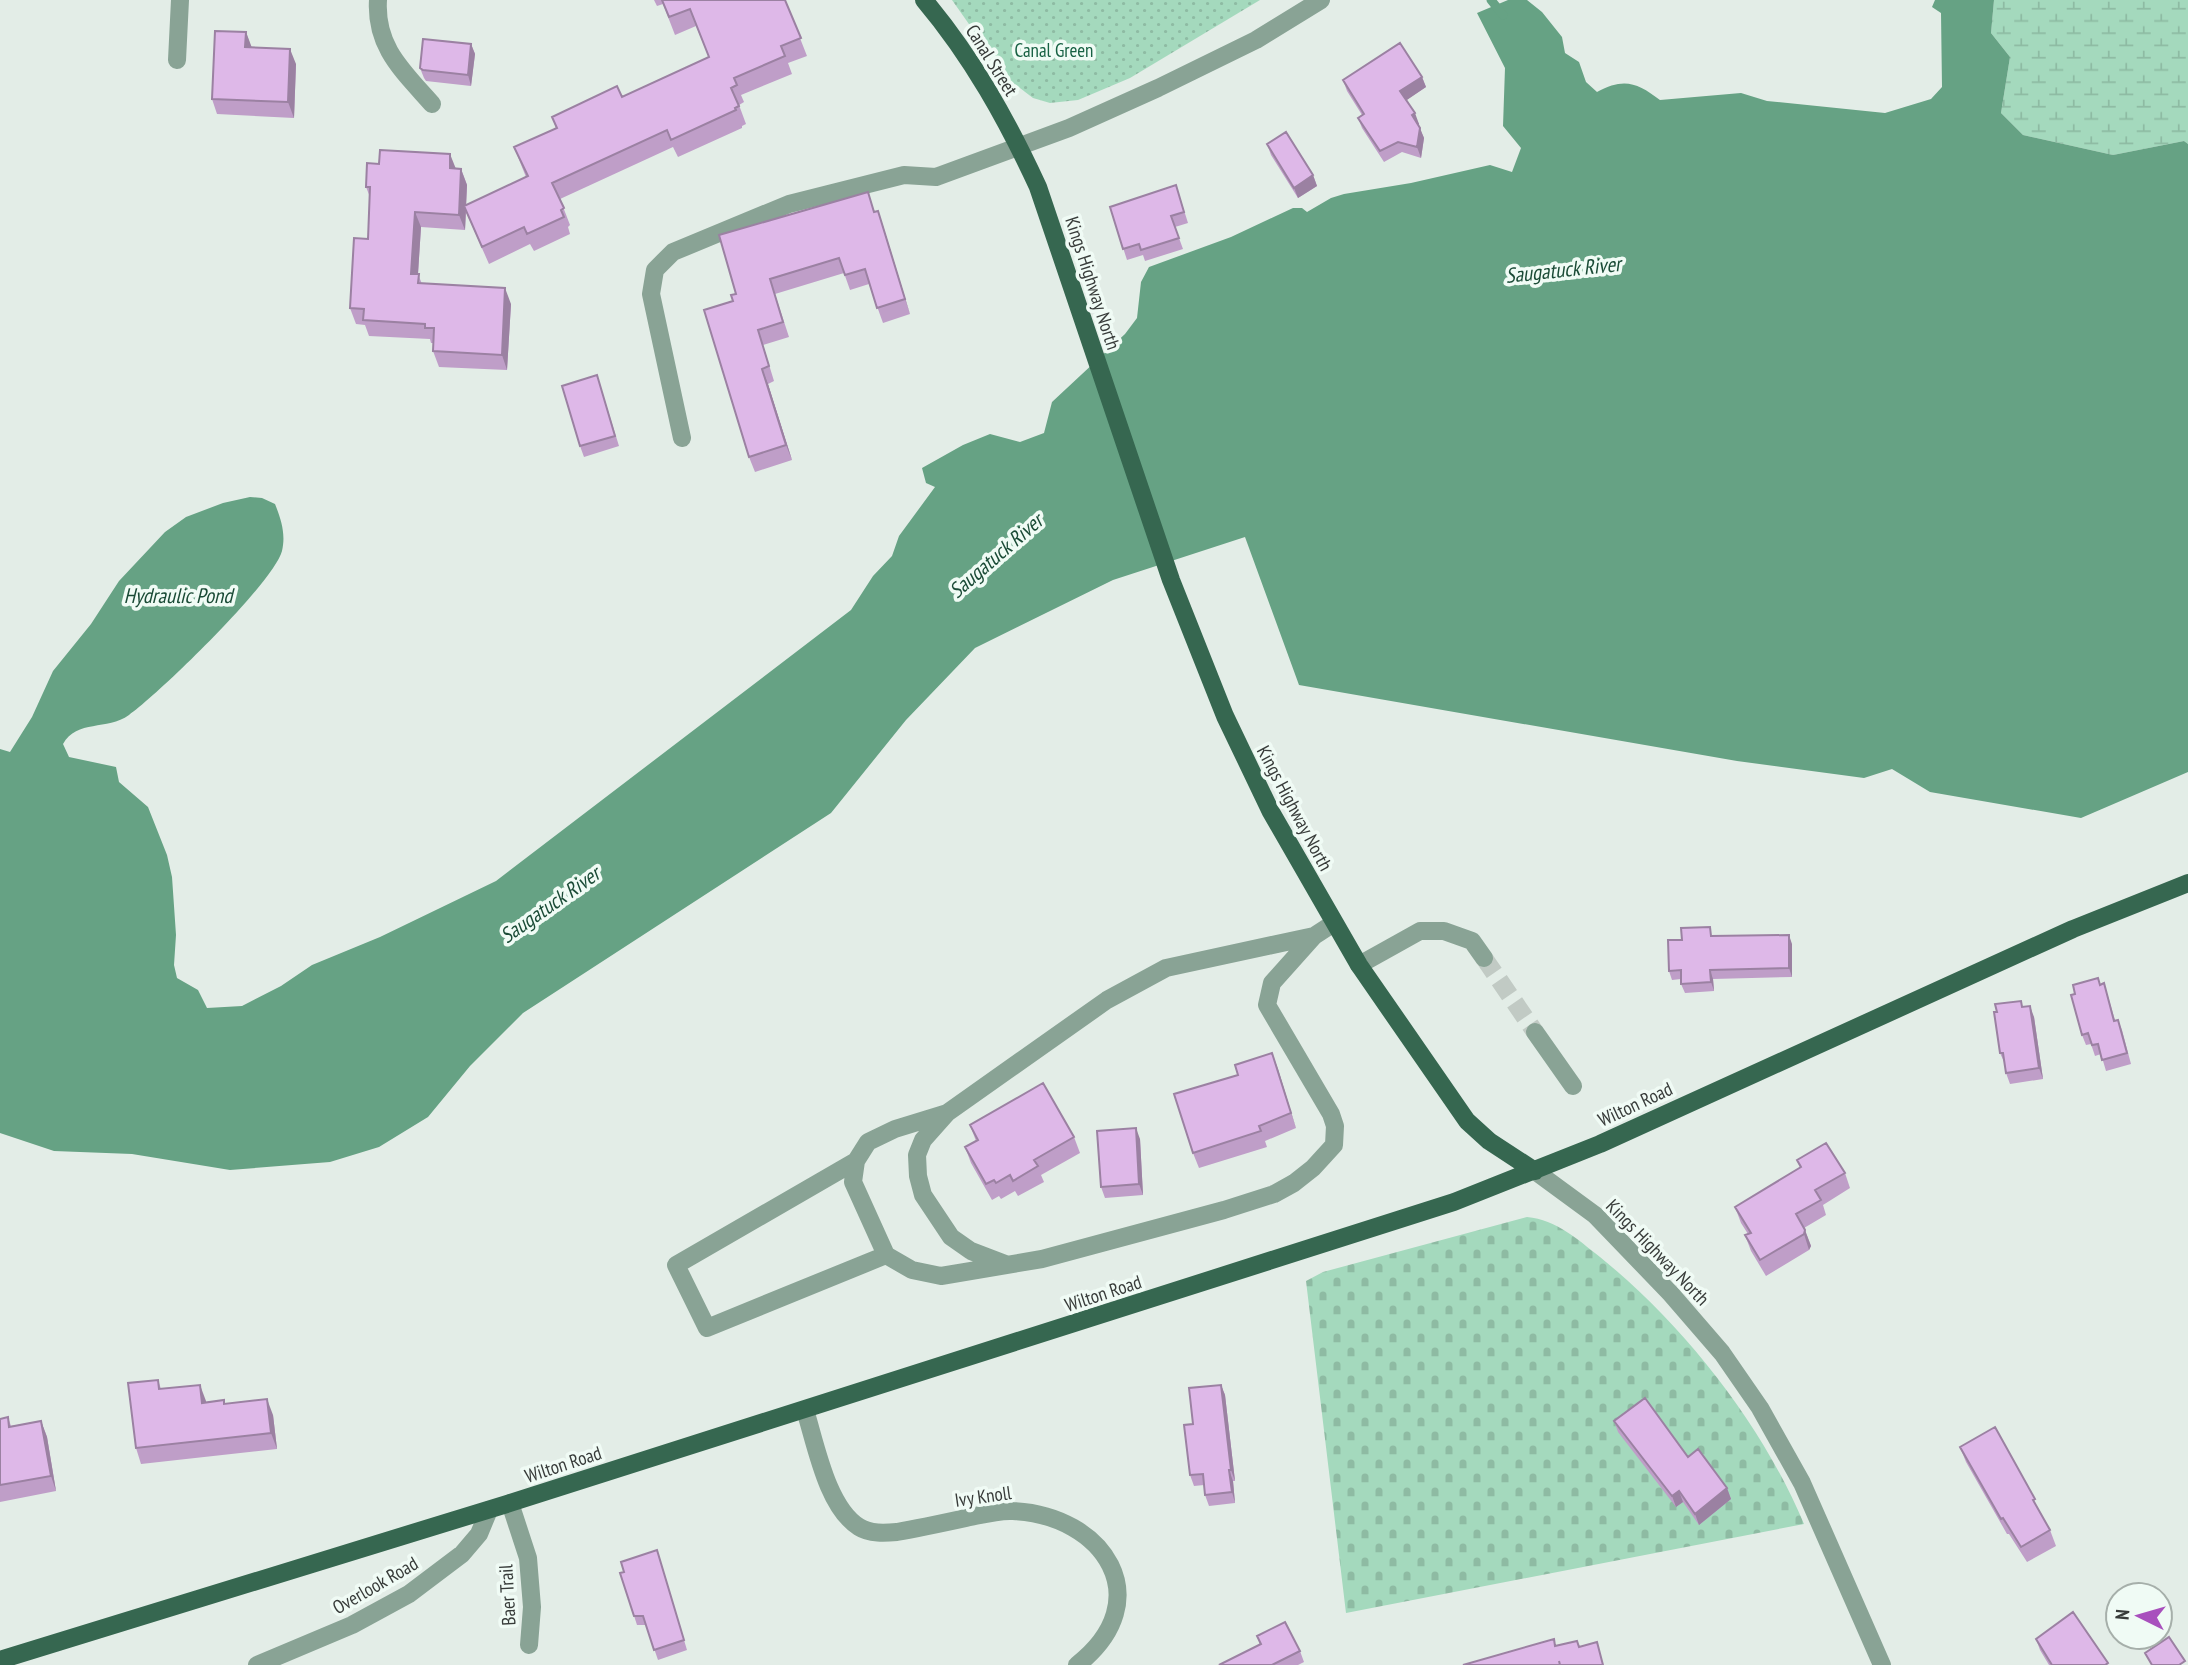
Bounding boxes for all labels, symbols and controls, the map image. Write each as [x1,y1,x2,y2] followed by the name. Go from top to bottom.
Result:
[961,20,1024,101] street label: Canal Street
[1015,38,1093,62] park label: Canal Green
[1060,213,1126,353] street label: Kings Highway North
[1504,250,1625,289] water label: Saugatuck River
[943,505,1051,604] water label: Saugatuck River
[124,582,235,609] water label: Hydraulic Pond
[1252,741,1338,875] street label: Kings Highway North
[495,859,607,949] water label: Saugatuck River
[1594,1076,1676,1132] street label: Wilton Road
[1601,1194,1715,1310] street label: Kings Highway North
[1062,1269,1144,1317] street label: Wilton Road
[522,1440,604,1488] street label: Wilton Road
[953,1480,1013,1512] street label: Ivy Knoll
[328,1551,422,1619] street label: Overlook Road
[493,1563,521,1626] street label: Baer Trail
[2104,1581,2174,1651] north arrow
[2110,1608,2134,1621] text: N

